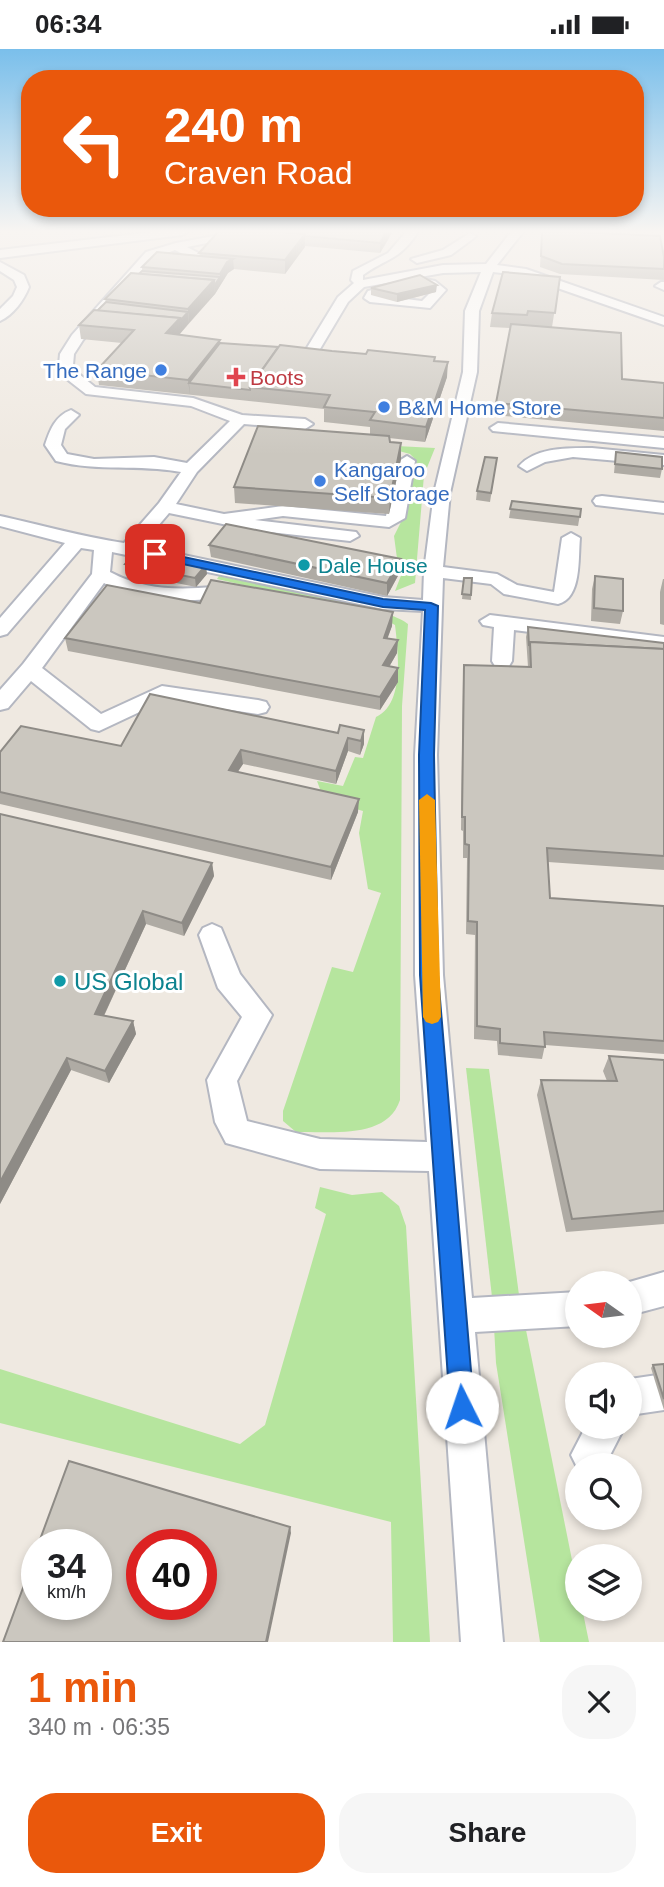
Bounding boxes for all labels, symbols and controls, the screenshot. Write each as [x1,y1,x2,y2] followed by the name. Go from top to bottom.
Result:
[35,9,102,39] text: 06:34
[49,98,140,189] icon: left
[164,98,303,152] text: 240 m
[164,155,353,191] text: Craven Road
[43,359,147,382] place label: The Range
[153,362,169,378] marker: The Range
[250,366,304,389] place label: Boots
[228,369,244,385] marker: Boots
[398,396,561,419] place label: B&M Home Store
[376,399,392,415] marker: B&M Home Store
[334,458,450,505] place label: Kangaroo Self Storage
[312,473,328,489] marker: Kangaroo Self Storage
[125,524,185,584] pin
[136,535,174,573] icon: arrive
[318,554,428,577] place label: Dale House
[296,557,312,573] marker: Dale House
[74,968,183,995] place label: US Global
[52,973,68,989] marker: US Global
[565,1271,642,1347] north arrow
[565,1271,642,1621] map controls
[565,1362,642,1439] button: sound
[425,1370,499,1444] position arrow
[565,1453,642,1530] button: search
[126,1529,217,1620] speed limit sign: 40
[565,1544,642,1621] button: layers
[47,1546,86,1585] text: 34
[47,1582,86,1602] text: km/h
[28,1664,138,1711] text: 1 min
[562,1665,636,1739] button: close
[28,1714,170,1740] text: 340 m · 06:35
[28,1793,325,1873] button: Exit
[339,1793,636,1873] button: Share

